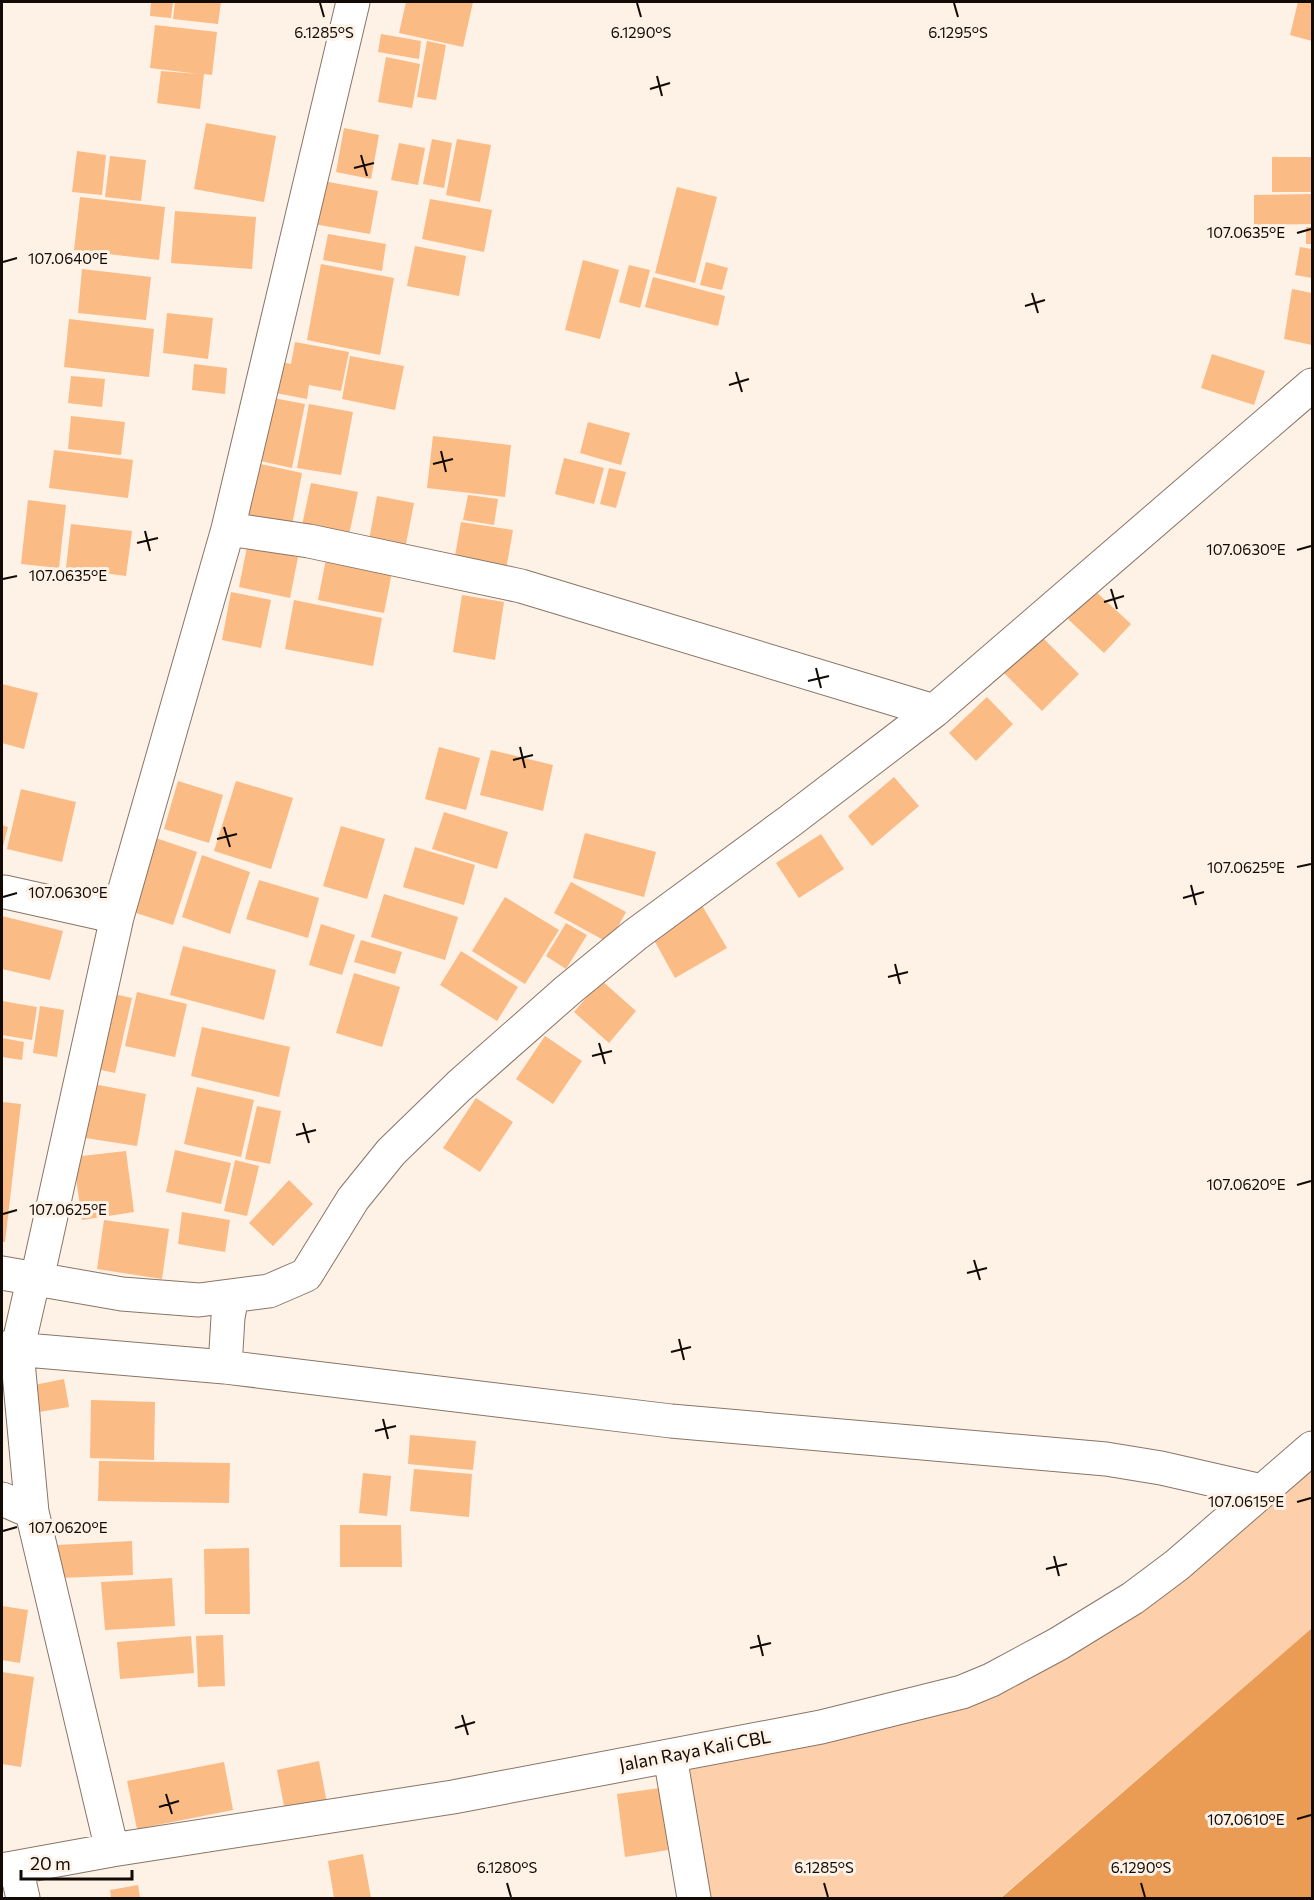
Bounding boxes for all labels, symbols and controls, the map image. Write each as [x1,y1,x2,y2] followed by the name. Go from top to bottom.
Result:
[294,23,354,41] text: 6.1285°S
[611,23,672,41] text: 6.1290°S
[928,23,988,41] text: 6.1295°S
[1207,223,1285,241] text: 107.0635°E
[28,249,108,267] text: 107.0640°E
[1206,540,1286,558] text: 107.0630°E
[29,566,107,584] text: 107.0635°E
[1207,858,1285,876] text: 107.0625°E
[28,883,108,901] text: 107.0630°E
[1206,1175,1286,1193] text: 107.0620°E
[29,1200,107,1218] text: 107.0625°E
[1208,1492,1284,1510] text: 107.0615°E
[28,1518,108,1536] text: 107.0620°E
[617,1725,773,1776] street label: Jalan Raya Kali CBL
[1207,1810,1285,1828] text: 107.0610°E
[21,1843,132,1881] scale bar
[30,1852,71,1874] text: 20 m
[477,1858,538,1876] text: 6.1280°S
[794,1858,854,1876] text: 6.1285°S
[1111,1858,1172,1876] text: 6.1290°S

